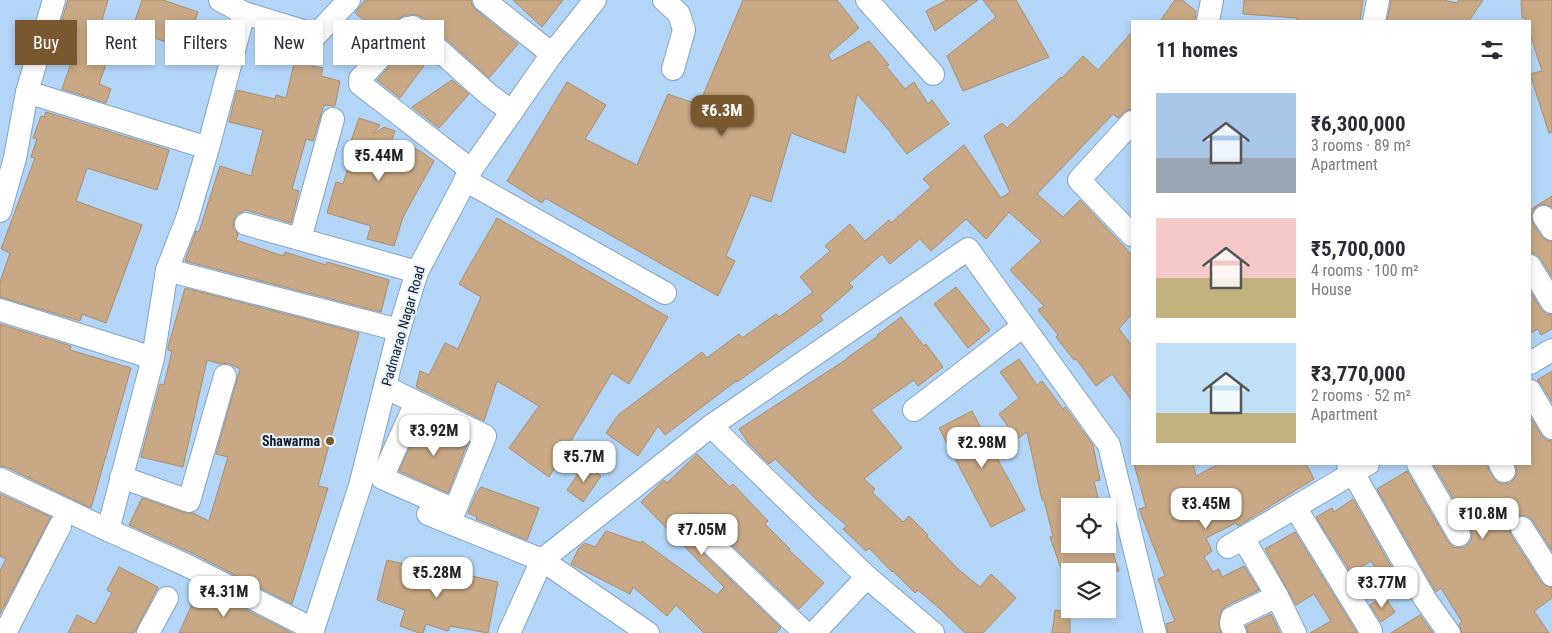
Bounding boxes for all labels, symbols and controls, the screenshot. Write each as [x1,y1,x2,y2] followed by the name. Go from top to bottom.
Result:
[15,20,77,65] chip: Buy
[87,20,155,65] chip: Rent
[165,20,245,65] chip: Filters
[255,20,323,65] chip: New
[333,20,444,65] chip: Apartment
[1478,36,1506,64] icon: filters
[1156,38,1238,62] text: 11 homes
[687,94,757,137] pin: ₹6.3M
[702,101,742,120] text: ₹6.3M
[1311,112,1406,136] text: ₹6,300,000
[1196,113,1256,173] icon: home
[1311,136,1411,155] text: 3 rooms · 89 m²
[338,140,420,182] pin: ₹5.44M
[355,146,403,165] text: ₹5.44M
[1311,155,1378,174] text: Apartment
[1311,237,1406,261] text: ₹5,700,000
[1196,238,1256,298] icon: home
[1311,261,1419,280] text: 4 rooms · 100 m²
[378,264,428,388] street label: Padmarao Nagar Road
[1311,280,1351,299] text: House
[1311,362,1406,386] text: ₹3,770,000
[1196,363,1256,423] icon: home
[1311,386,1411,405] text: 2 rooms · 52 m²
[1311,405,1378,424] text: Apartment
[393,414,475,457] pin: ₹3.92M
[410,421,458,440] text: ₹3.92M
[941,426,1023,469] pin: ₹2.98M
[262,433,320,449] place label: Shawarma
[958,433,1006,452] text: ₹2.98M
[324,435,336,447] marker: Shawarma
[549,440,619,483] pin: ₹5.7M
[564,447,604,466] text: ₹5.7M
[1165,488,1247,530] pin: ₹3.45M
[1182,494,1230,513] text: ₹3.45M
[1061,498,1116,618] map controls
[1061,498,1116,553] button: locate
[1442,498,1524,540] pin: ₹10.8M
[1459,504,1507,523] text: ₹10.8M
[661,514,743,556] pin: ₹7.05M
[678,520,726,539] text: ₹7.05M
[396,556,478,599] pin: ₹5.28M
[413,563,461,582] text: ₹5.28M
[1061,563,1116,618] button: layers
[1341,566,1423,609] pin: ₹3.77M
[1358,573,1406,592] text: ₹3.77M
[183,576,265,618] pin: ₹4.31M
[200,582,248,601] text: ₹4.31M

